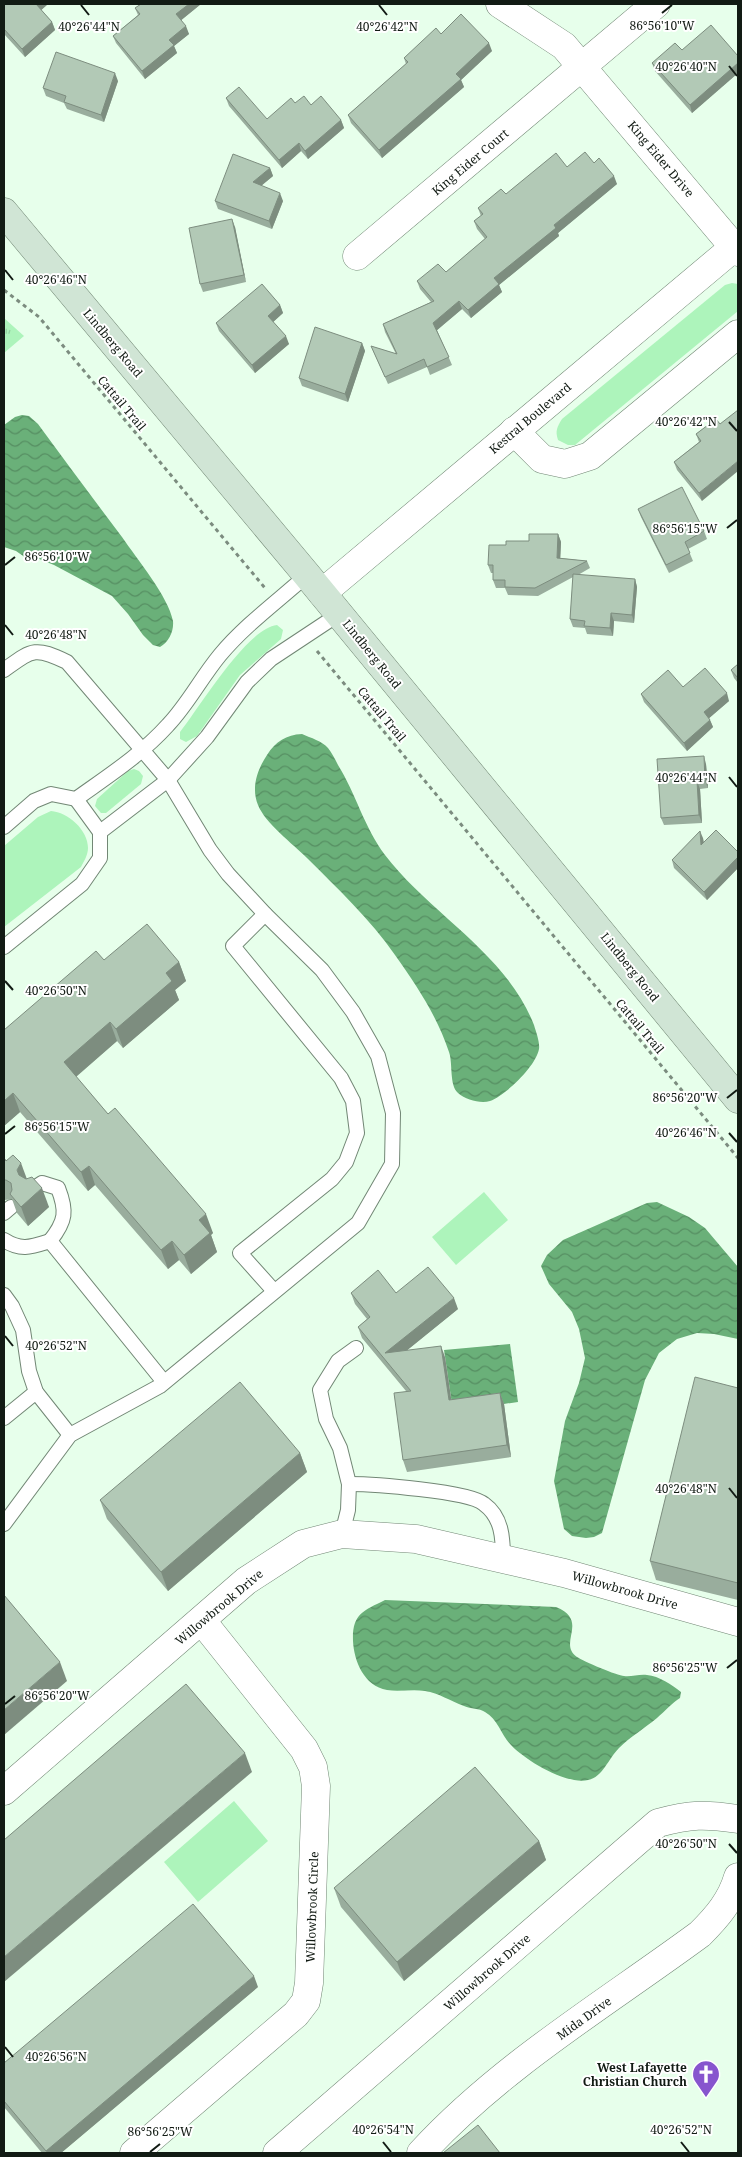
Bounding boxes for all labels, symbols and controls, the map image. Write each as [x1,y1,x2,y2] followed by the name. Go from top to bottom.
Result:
[629,17,695,34] text: 86°56'10"W
[58,18,120,35] text: 40°26'44"N
[356,18,418,35] text: 40°26'42"N
[655,58,717,75] text: 40°26'40"N
[624,117,698,201] street label: King Eider Drive
[428,125,512,199] street label: King Eider Court
[25,271,87,288] text: 40°26'46"N
[79,305,147,381] street label: Lindberg Road
[94,372,150,434] street label: Cattail Trail
[485,378,575,457] street label: Kestral Boulevard
[655,413,717,430] text: 40°26'42"N
[652,520,718,537] text: 86°56'15"W
[24,548,90,565] text: 86°56'10"W
[339,616,406,693] street label: Lindberg Road
[25,626,87,643] text: 40°26'48"N
[354,683,410,745] street label: Cattail Trail
[655,769,717,786] text: 40°26'44"N
[597,929,664,1006] street label: Lindberg Road
[25,982,87,999] text: 40°26'50"N
[612,995,668,1057] street label: Cattail Trail
[652,1089,718,1106] text: 86°56'20"W
[24,1118,90,1135] text: 86°56'15"W
[655,1124,717,1141] text: 40°26'46"N
[25,1337,87,1354] text: 40°26'52"N
[655,1480,717,1497] text: 40°26'48"N
[172,1565,266,1649] street label: Willowbrook Drive
[570,1567,680,1613] street label: Willowbrook Drive
[652,1659,718,1676] text: 86°56'25"W
[24,1687,90,1704] text: 86°56'20"W
[655,1835,717,1852] text: 40°26'50"N
[302,1851,322,1963] street label: Willowbrook Circle
[440,1930,534,2014] street label: Willowbrook Drive
[553,1992,615,2044] street label: Mida Drive
[25,2048,87,2065] text: 40°26'56"N
[583,2059,687,2090] place label: West Lafayette Christian Church
[691,2059,721,2098] church icon: West Lafayette Christian Church
[352,2121,414,2138] text: 40°26'54"N
[650,2121,712,2138] text: 40°26'52"N
[127,2123,193,2140] text: 86°56'25"W

